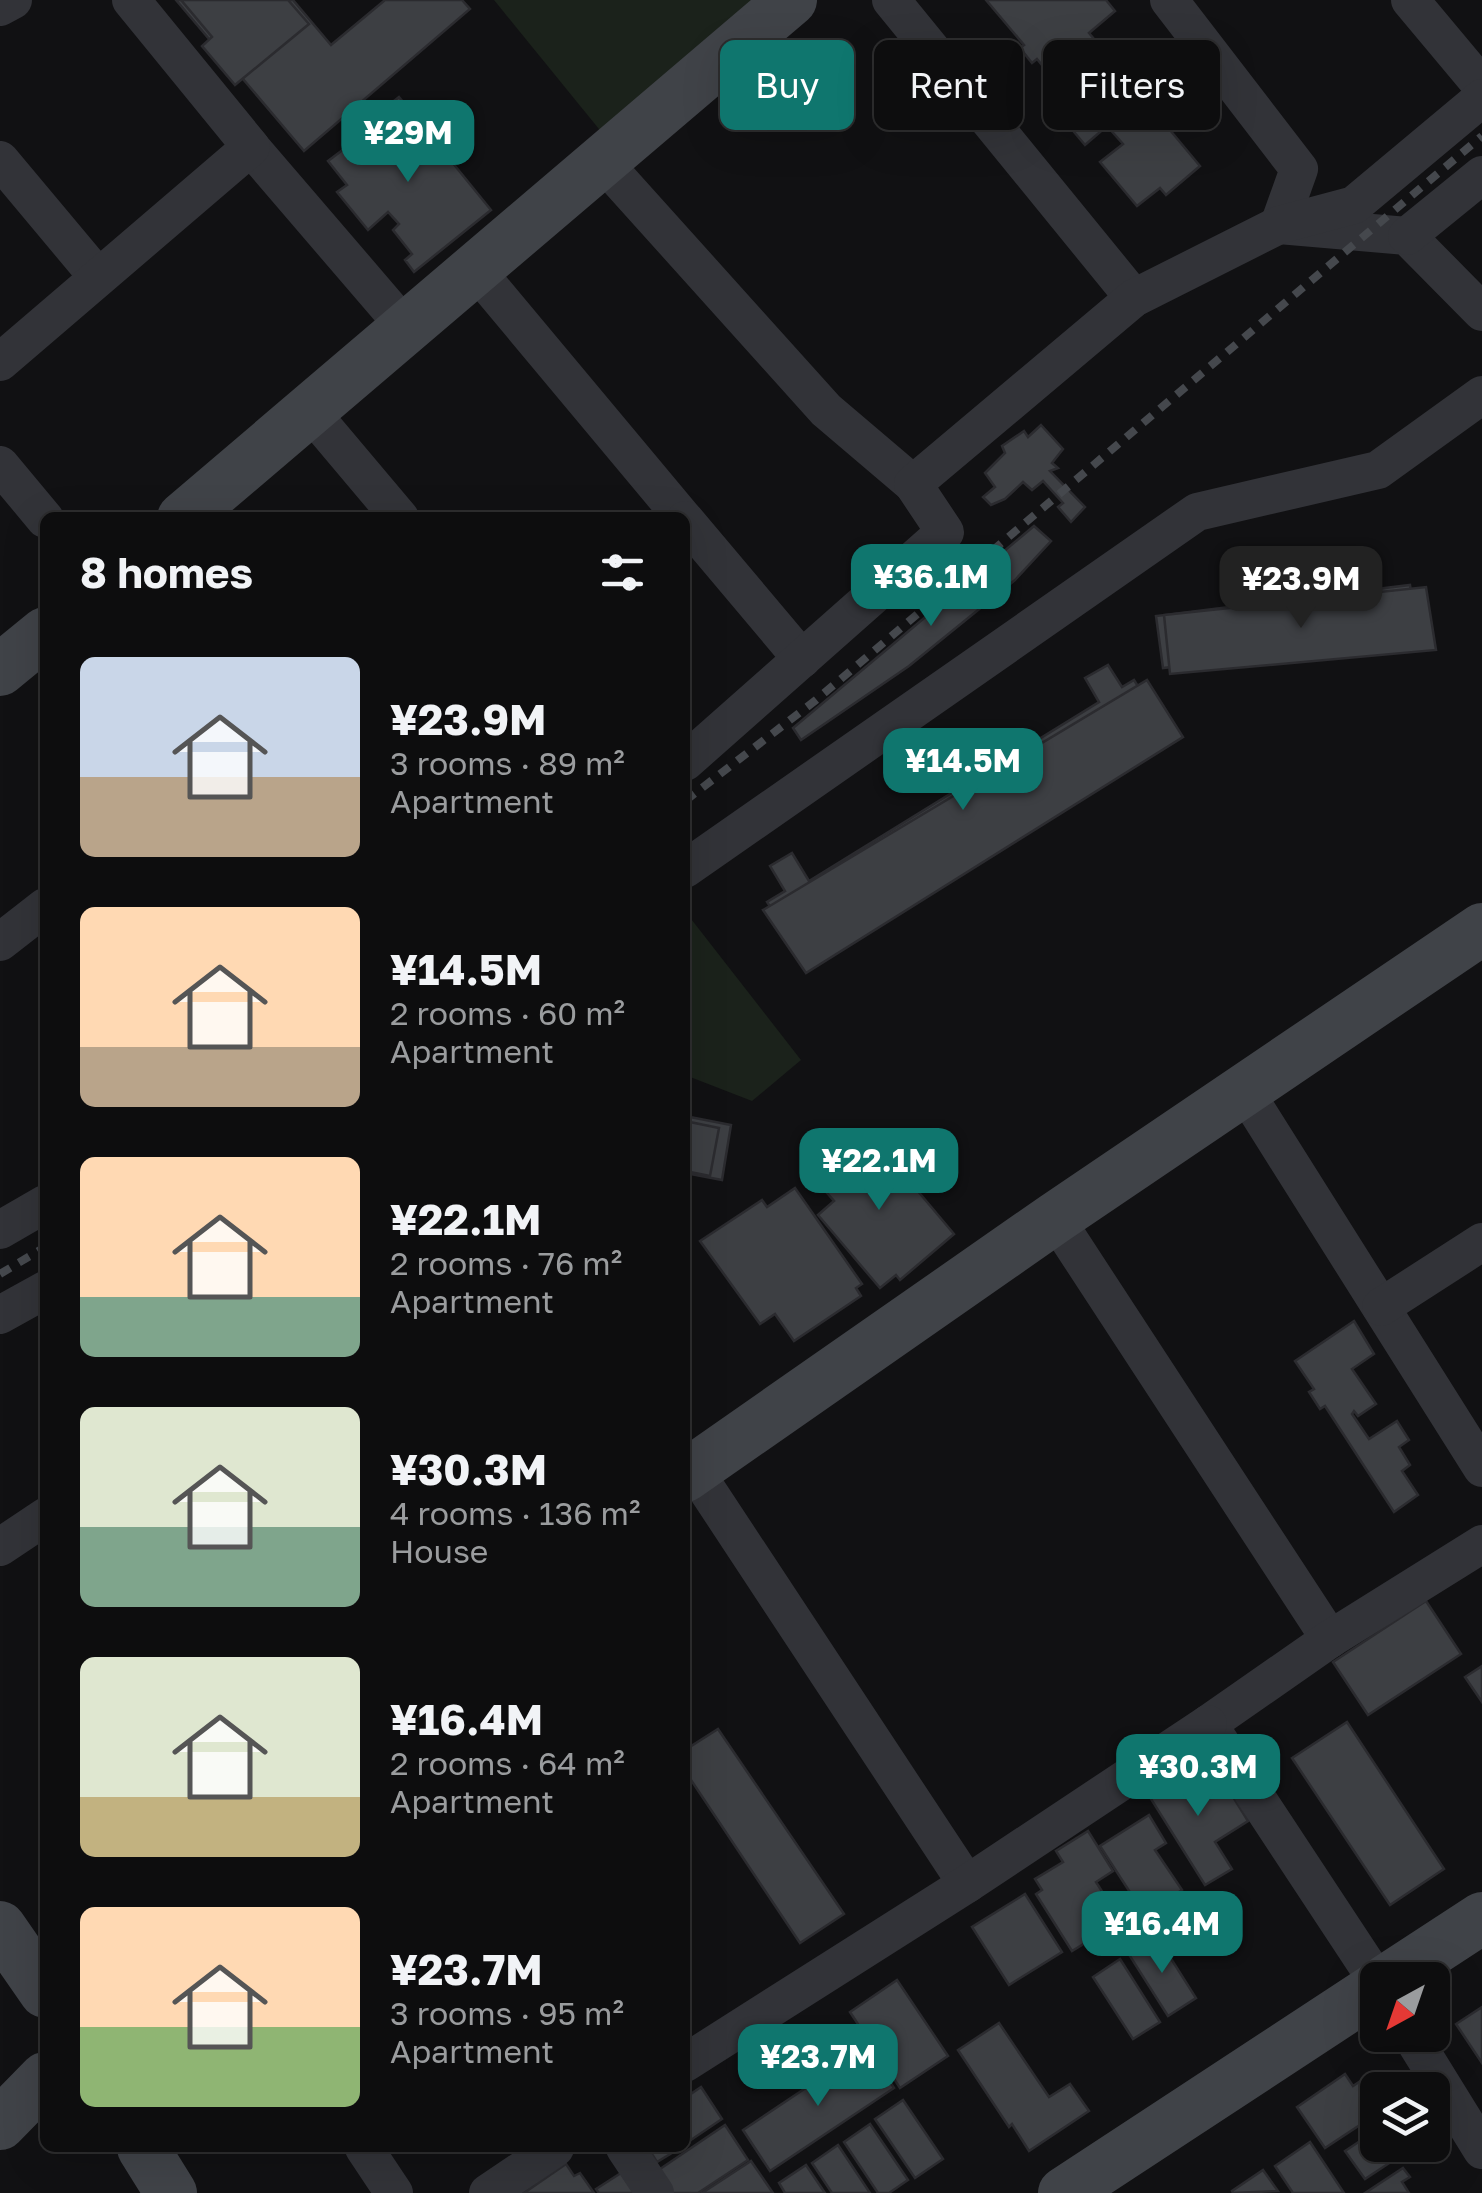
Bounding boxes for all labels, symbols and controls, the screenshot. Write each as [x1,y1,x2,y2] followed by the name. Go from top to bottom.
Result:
[720,40,854,130] chip: Buy
[874,40,1023,130] chip: Rent
[1043,40,1220,130] chip: Filters
[349,100,467,185] pin: ¥29M
[363,113,453,151] text: ¥29M
[850,544,1012,629] pin: ¥36.1M
[595,545,650,600] icon: filters
[1220,546,1382,631] pin: ¥23.9M
[80,547,253,597] text: 8 homes
[873,557,989,595] text: ¥36.1M
[1241,559,1361,597] text: ¥23.9M
[390,694,546,744] text: ¥23.9M
[160,697,280,817] icon: home
[882,728,1044,813] pin: ¥14.5M
[905,741,1021,779] text: ¥14.5M
[390,744,625,782] text: 3 rooms · 89 m²
[390,782,554,820] text: Apartment
[390,944,542,994] text: ¥14.5M
[160,947,280,1067] icon: home
[390,994,625,1032] text: 2 rooms · 60 m²
[390,1032,554,1070] text: Apartment
[798,1128,960,1213] pin: ¥22.1M
[821,1141,937,1179] text: ¥22.1M
[390,1194,541,1244] text: ¥22.1M
[160,1197,280,1317] icon: home
[390,1244,622,1282] text: 2 rooms · 76 m²
[390,1282,554,1320] text: Apartment
[390,1444,547,1494] text: ¥30.3M
[160,1447,280,1567] icon: home
[390,1494,640,1532] text: 4 rooms · 136 m²
[390,1532,488,1570] text: House
[390,1694,543,1744] text: ¥16.4M
[160,1697,280,1817] icon: home
[1117,1734,1279,1819] pin: ¥30.3M
[390,1744,625,1782] text: 2 rooms · 64 m²
[1138,1747,1258,1785] text: ¥30.3M
[390,1782,554,1820] text: Apartment
[1081,1891,1243,1976] pin: ¥16.4M
[1104,1904,1220,1942] text: ¥16.4M
[390,1944,543,1994] text: ¥23.7M
[160,1947,280,2067] icon: home
[1360,1962,1450,2052] north arrow
[1360,1962,1450,2162] map controls
[390,1994,624,2032] text: 3 rooms · 95 m²
[737,2024,899,2109] pin: ¥23.7M
[390,2032,554,2070] text: Apartment
[760,2037,876,2075] text: ¥23.7M
[1360,2072,1450,2162] button: layers

